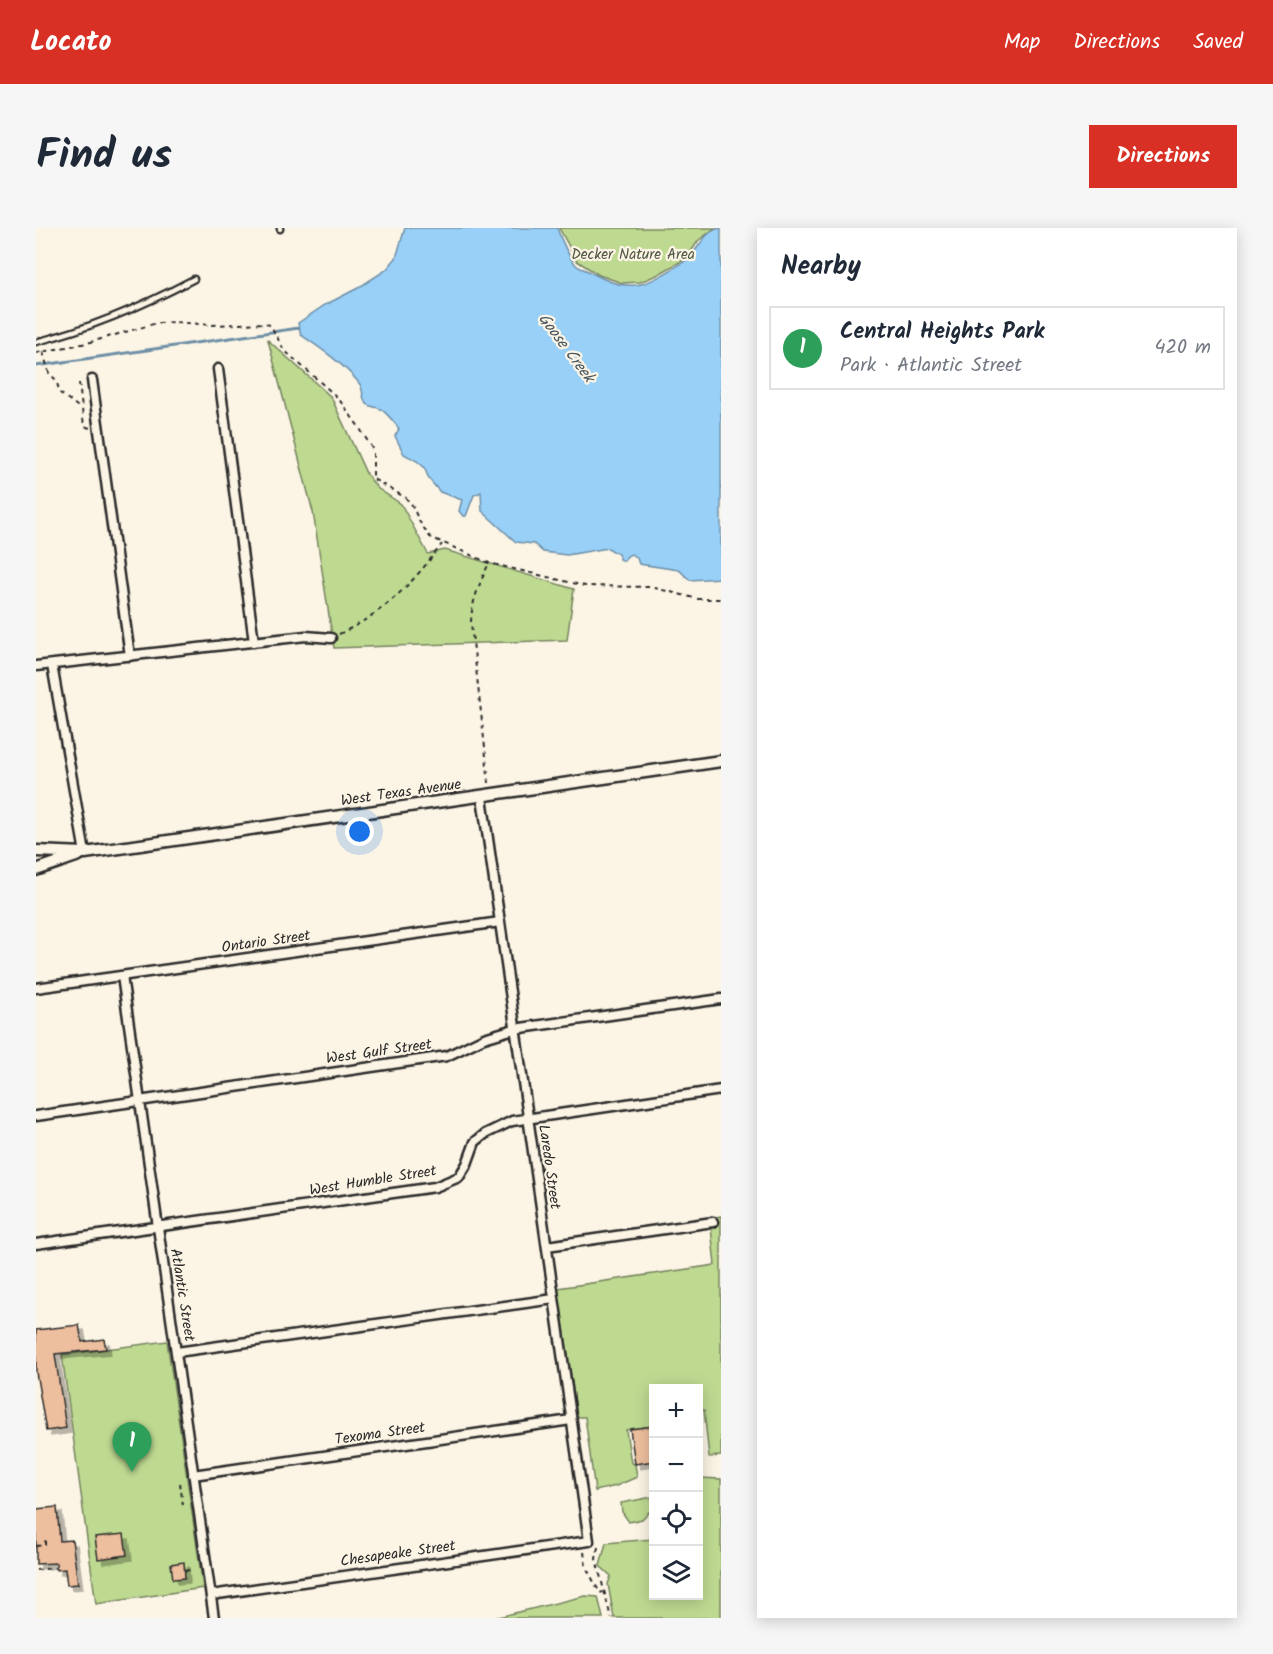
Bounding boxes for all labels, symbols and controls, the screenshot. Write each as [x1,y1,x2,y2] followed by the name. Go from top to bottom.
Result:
[30,20,111,65] text: Locato
[1004,26,1040,59] text: Map
[1073,26,1160,59] text: Directions
[1193,26,1243,59] text: Saved
[36,123,172,190] text: Find us
[1089,125,1237,188] button: Directions
[571,243,695,267] park label: Decker Nature Area
[781,246,861,288] text: Nearby
[531,308,602,390] water label: Goose Creek
[840,315,1044,350] text: Central Heights Park
[799,332,806,364] text: 1
[1154,332,1211,364] text: 420 m
[840,350,1022,382] text: Park · Atlantic Street
[339,773,463,813] street label: West Texas Avenue
[345,817,374,846] your location
[220,924,312,960] street label: Ontario Street
[325,1033,434,1071] street label: West Gulf Street
[531,1123,567,1211] street label: Laredo Street
[308,1159,438,1203] street label: West Humble Street
[163,1247,201,1343] street label: Atlantic Street
[649,1384,703,1600] map controls
[649,1384,703,1438] button: +
[333,1416,427,1452] street label: Texoma Street
[112,1422,152,1472] pin: 1
[649,1438,703,1492] button: −
[649,1492,703,1546] button: locate
[339,1534,457,1574] street label: Chesapeake Street
[649,1546,703,1600] button: layers

